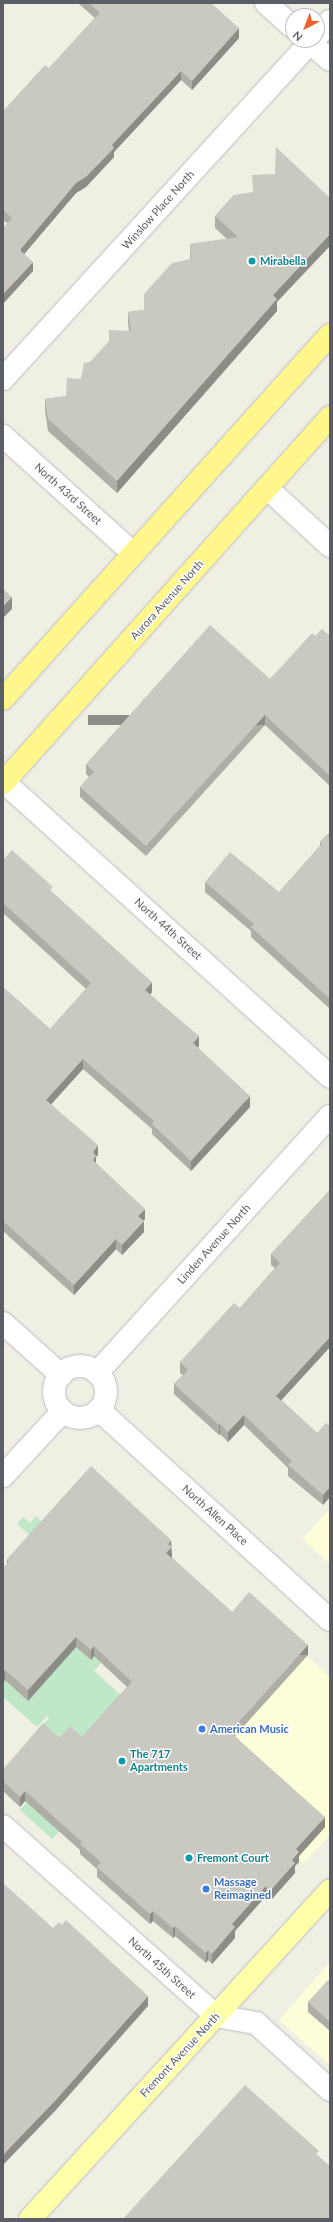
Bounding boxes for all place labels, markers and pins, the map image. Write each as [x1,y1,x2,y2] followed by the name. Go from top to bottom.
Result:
[260,254,306,268] place label: Mirabella
[247,256,257,266] marker: Mirabella
[210,1722,289,1736] place label: American Music
[197,1724,207,1734] marker: American Music
[130,1748,188,1774] place label: The 717 Apartments
[117,1756,127,1766] marker: The 717 Apartments
[197,1851,269,1865] place label: Fremont Court
[184,1853,194,1863] marker: Fremont Court
[214,1876,271,1902] place label: Massage Reimagined
[201,1884,211,1894] marker: Massage Reimagined

